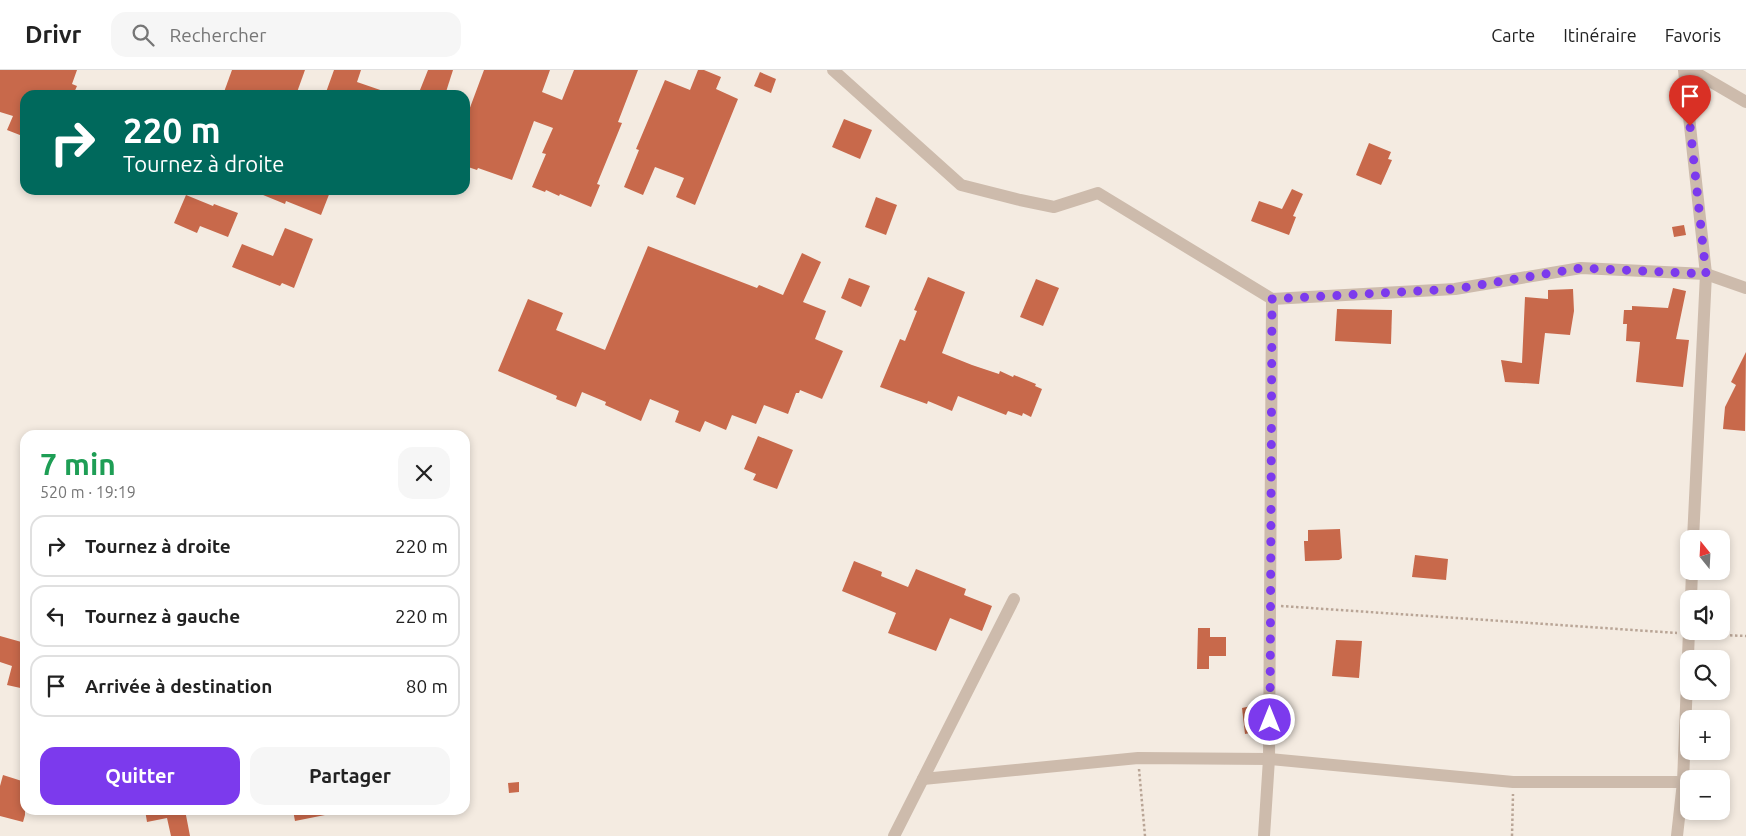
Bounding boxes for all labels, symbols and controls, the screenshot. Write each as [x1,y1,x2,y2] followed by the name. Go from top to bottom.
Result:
[111,12,461,57] search box
[25,21,81,48] text: Drivr
[129,21,157,49] icon: search
[169,24,266,46] text: Rechercher
[1491,25,1535,45] text: Carte
[1563,25,1637,45] text: Itinéraire
[1665,25,1721,45] text: Favoris
[1669,75,1711,126] pin
[1676,82,1704,110] icon: arrive
[40,110,105,175] icon: right
[123,110,221,150] text: 220 m
[123,151,284,176] text: Tournez à droite
[40,447,116,481] text: 7 min
[398,447,450,499] button: close
[40,483,136,501] text: 520 m · 19:19
[1680,530,1730,580] north arrow
[1680,530,1730,820] map controls
[42,532,70,560] icon: right
[85,535,231,557] text: Tournez à droite
[395,535,448,557] text: 220 m
[1680,590,1730,640] button: sound
[42,602,70,630] icon: left
[85,605,240,627] text: Tournez à gauche
[395,605,448,627] text: 220 m
[1680,650,1730,700] button: search
[42,672,70,700] icon: arrive
[85,675,272,697] text: Arrivée à destination
[406,675,448,697] text: 80 m
[1243,693,1295,745] position arrow
[1680,710,1730,760] button: +
[40,747,240,805] button: Quitter
[250,747,450,805] button: Partager
[1680,770,1730,820] button: −

